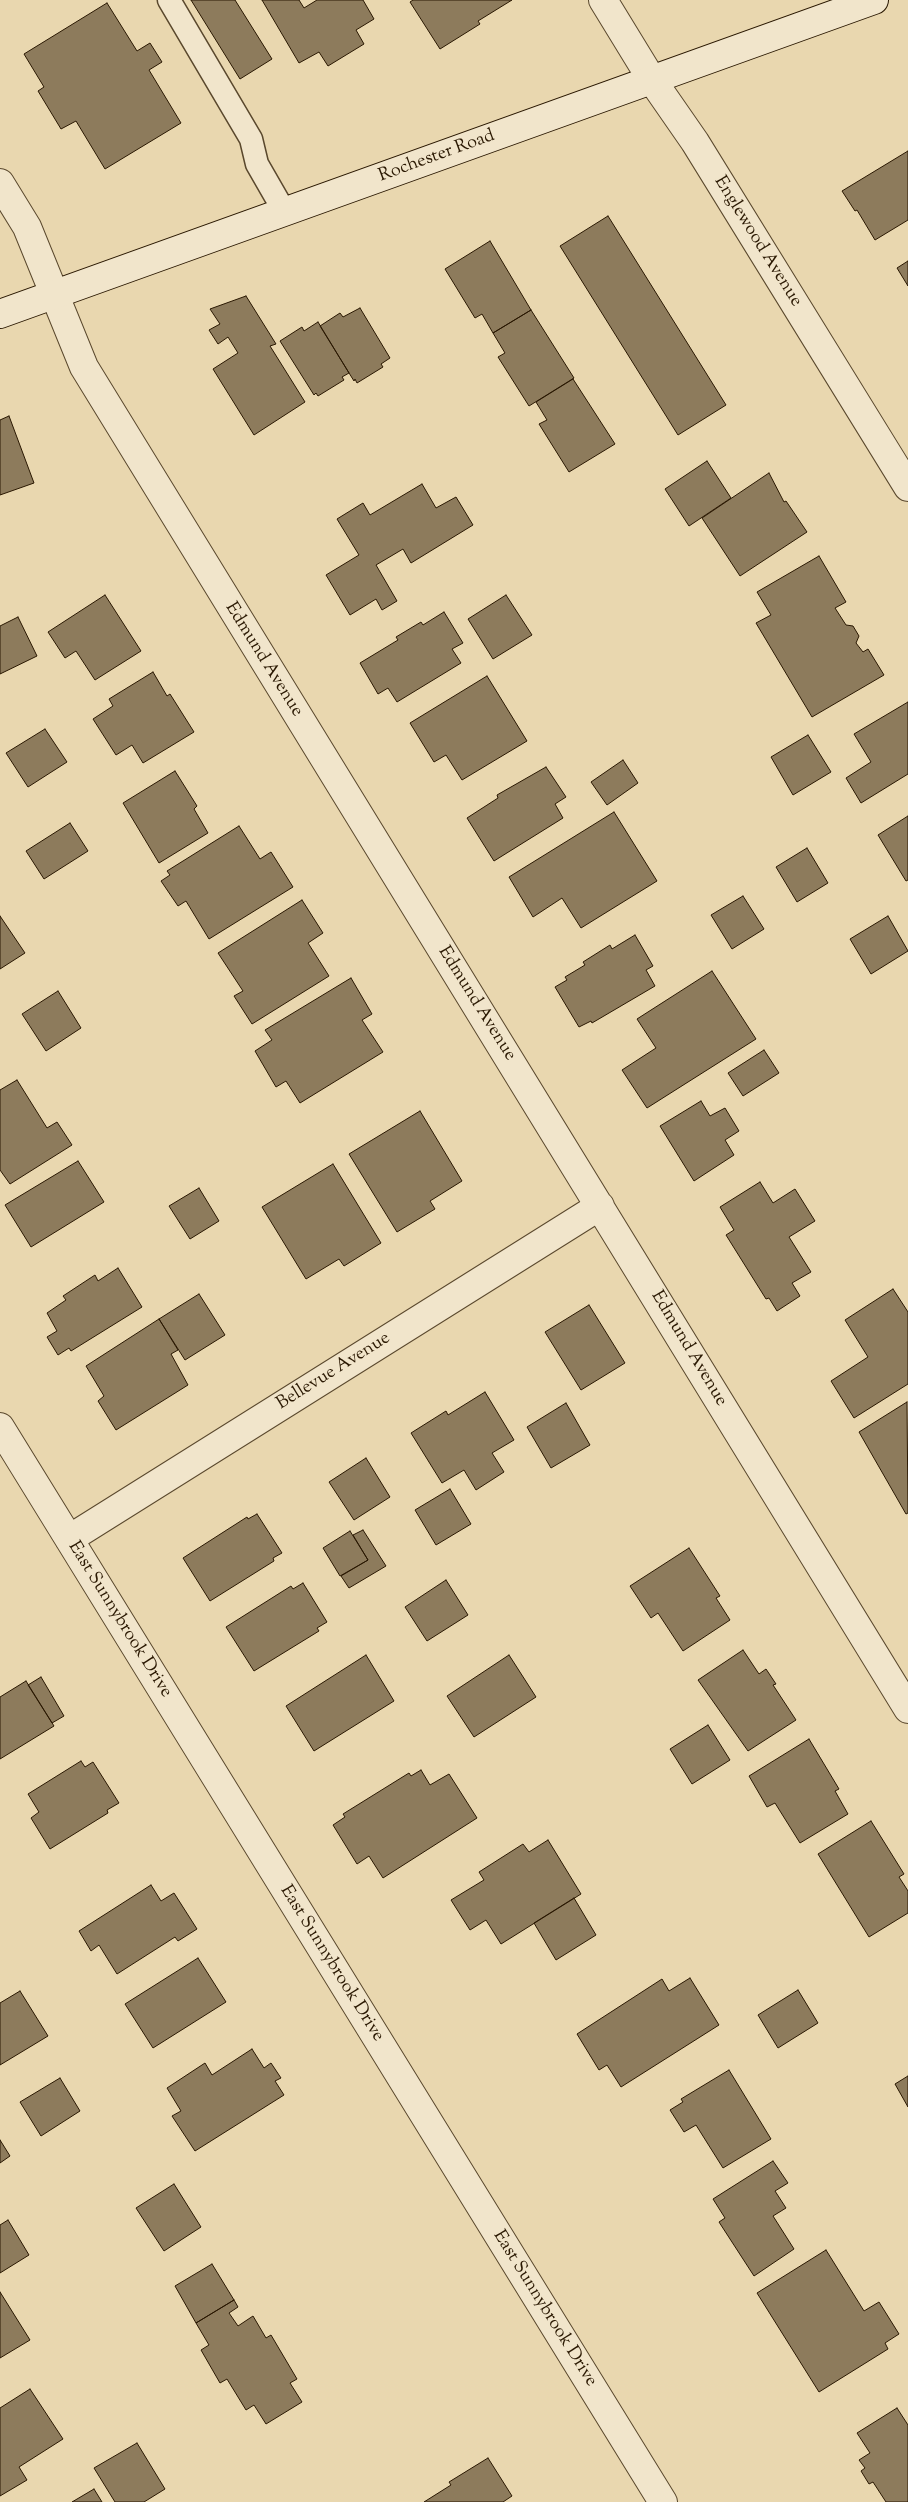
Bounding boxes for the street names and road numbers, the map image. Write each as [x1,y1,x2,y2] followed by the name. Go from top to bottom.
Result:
[376,126,498,188] street label: Rochester Road
[708,173,806,311] street label: Englewood Avenue
[219,599,307,721] street label: Edmund Avenue
[432,943,520,1065] street label: Edmund Avenue
[645,1287,731,1411] street label: Edmund Avenue
[273,1328,395,1416] street label: Bellevue Avenue
[62,1538,176,1702] street label: East Sunnybrook Drive
[274,1882,388,2046] street label: East Sunnybrook Drive
[487,2227,601,2391] street label: East Sunnybrook Drive

